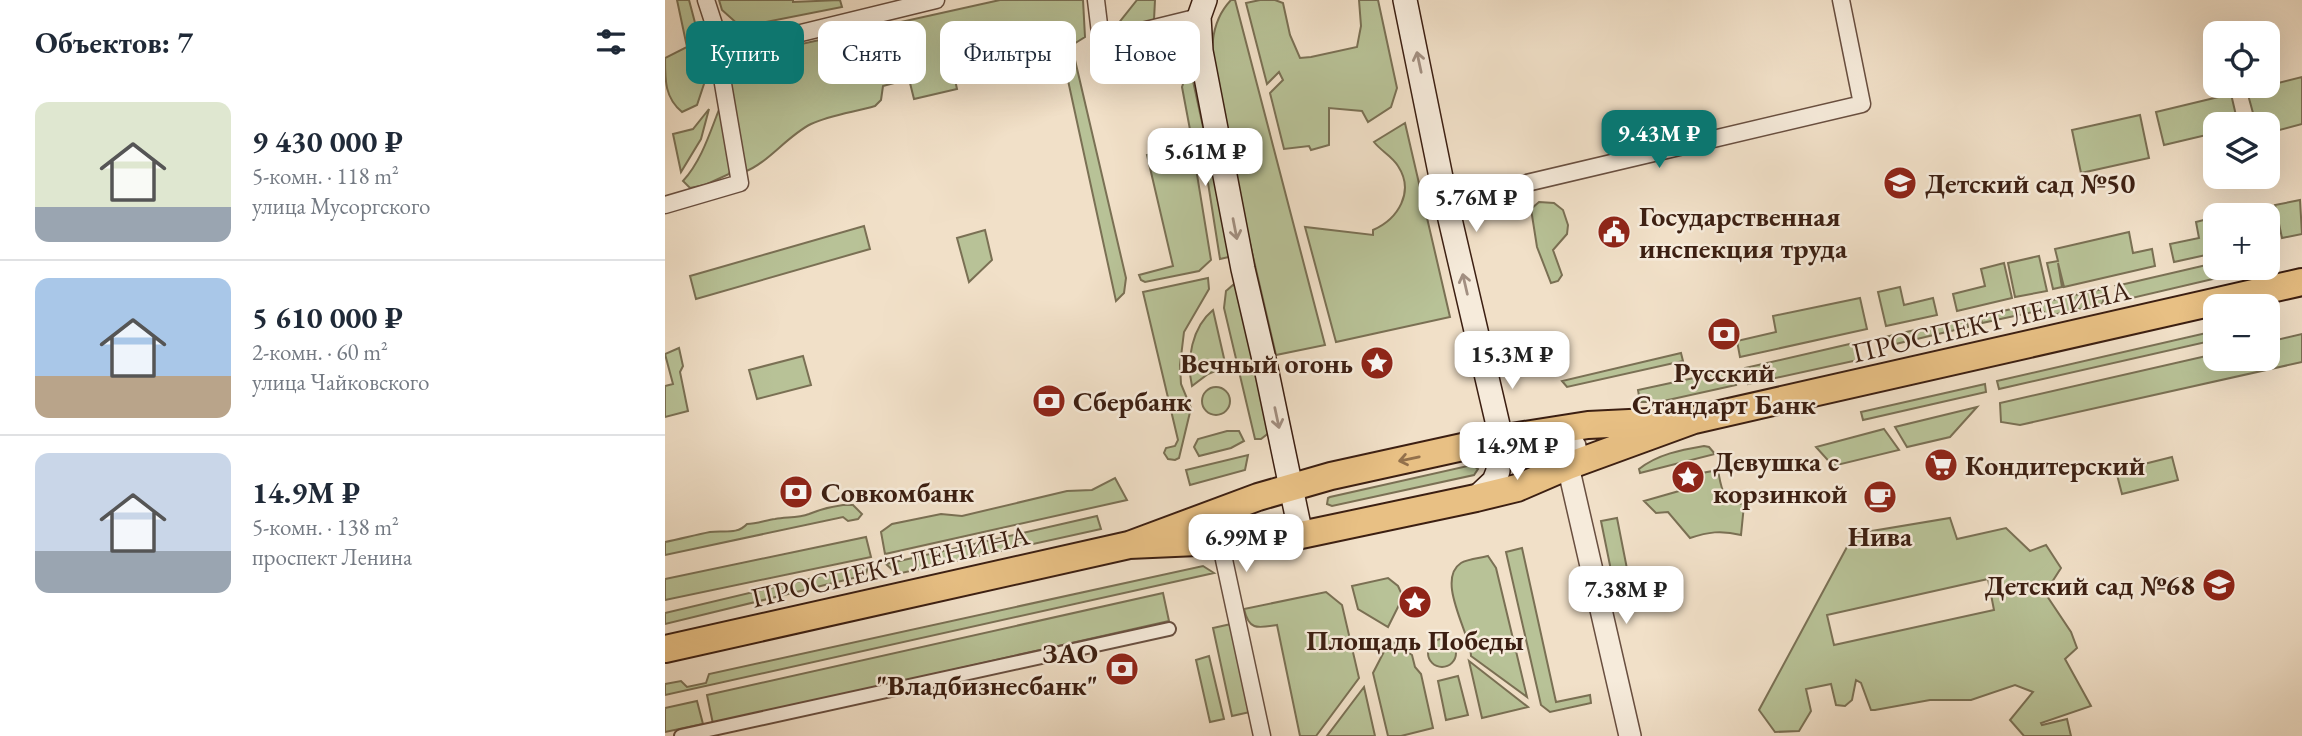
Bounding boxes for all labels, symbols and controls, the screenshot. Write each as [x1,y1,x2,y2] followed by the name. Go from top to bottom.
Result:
[686,21,804,84] chip: Купить
[818,21,926,84] chip: Снять
[940,21,1076,84] chip: Фильтры
[1090,21,1200,84] chip: Новое
[2203,21,2280,371] map controls
[2203,21,2280,98] button: locate
[35,23,193,62] text: Объектов: 7
[592,23,630,61] icon: filters
[1411,51,1425,74] one-way arrow
[1594,110,1724,170] pin: 9.43M ₽
[2203,112,2280,189] button: layers
[1618,118,1700,148] text: 9.43M ₽
[252,122,403,161] text: 9 430 000 ₽
[1140,128,1270,188] pin: 5.61M ₽
[91,130,175,214] icon: home
[1164,136,1246,166] text: 5.61M ₽
[252,161,399,191] text: 5-комн. · 118 m²
[1881,164,1919,202] school or university icon: Детский сад №50
[1925,165,2136,201] place label: Детский сад №50
[1411,174,1541,234] pin: 5.76M ₽
[1435,182,1517,212] text: 5.76M ₽
[252,191,430,221] text: улица Мусоргского
[1639,198,1848,266] place label: Государственная инспекция труда
[2203,203,2280,280] button: +
[1595,213,1633,251] public building icon: Государственная инспекция труда
[1229,217,1242,240] one-way arrow
[1848,271,2134,371] street label: ПРОСПЕКТ ЛЕНИНА
[1458,273,1471,296] one-way arrow
[2203,294,2280,371] button: −
[252,298,403,337] text: 5 610 000 ₽
[91,306,175,390] icon: home
[1705,315,1743,353] bank icon: Русский Стандарт Банк
[1447,332,1577,391] pin: 15.3M ₽
[252,337,388,367] text: 2-комн. · 60 m²
[1471,339,1553,369] text: 15.3M ₽
[1358,344,1396,382] place icon: Вечный огонь
[1180,345,1353,381] place label: Вечный огонь
[1632,354,1817,422] place label: Русский Стандарт Банк
[252,367,429,397] text: улица Чайковского
[1030,382,1068,420] bank icon: Сбербанк
[1073,383,1192,419] place label: Сбербанк
[1270,406,1284,429] one-way arrow
[1452,422,1582,482] pin: 14.9M ₽
[1476,430,1558,460] text: 14.9M ₽
[1713,443,1847,511] place label: Девушка с корзинкой
[1922,446,1960,484] supermarket icon: Кондитерский
[1965,447,2145,483] place label: Кондитерский
[1398,453,1420,466] one-way arrow
[1669,458,1707,496] place icon: Девушка с корзинкой
[252,473,360,512] text: 14.9M ₽
[777,473,815,511] bank icon: Совкомбанк
[821,474,975,510] place label: Совкомбанк
[1861,478,1899,516] cafe icon: Нива
[91,481,175,565] icon: home
[252,512,399,542] text: 5-комн. · 138 m²
[1181,514,1311,574] pin: 6.99M ₽
[747,516,1033,616] street label: ПРОСПЕКТ ЛЕНИНА
[1848,518,1913,554] place label: Нива
[1205,522,1287,552] text: 6.99M ₽
[252,542,412,572] text: проспект Ленина
[1561,566,1691,626] pin: 7.38M ₽
[2200,566,2238,604] school or university icon: Детский сад №68
[1985,567,2195,603] place label: Детский сад №68
[1585,574,1667,604] text: 7.38M ₽
[1396,583,1434,621] place icon: Площадь Победы
[1306,622,1524,658] place label: Площадь Победы
[876,635,1098,703] place label: ЗАО "Владбизнесбанк"
[1103,650,1141,688] bank icon: ЗАО "Владбизнесбанк"

